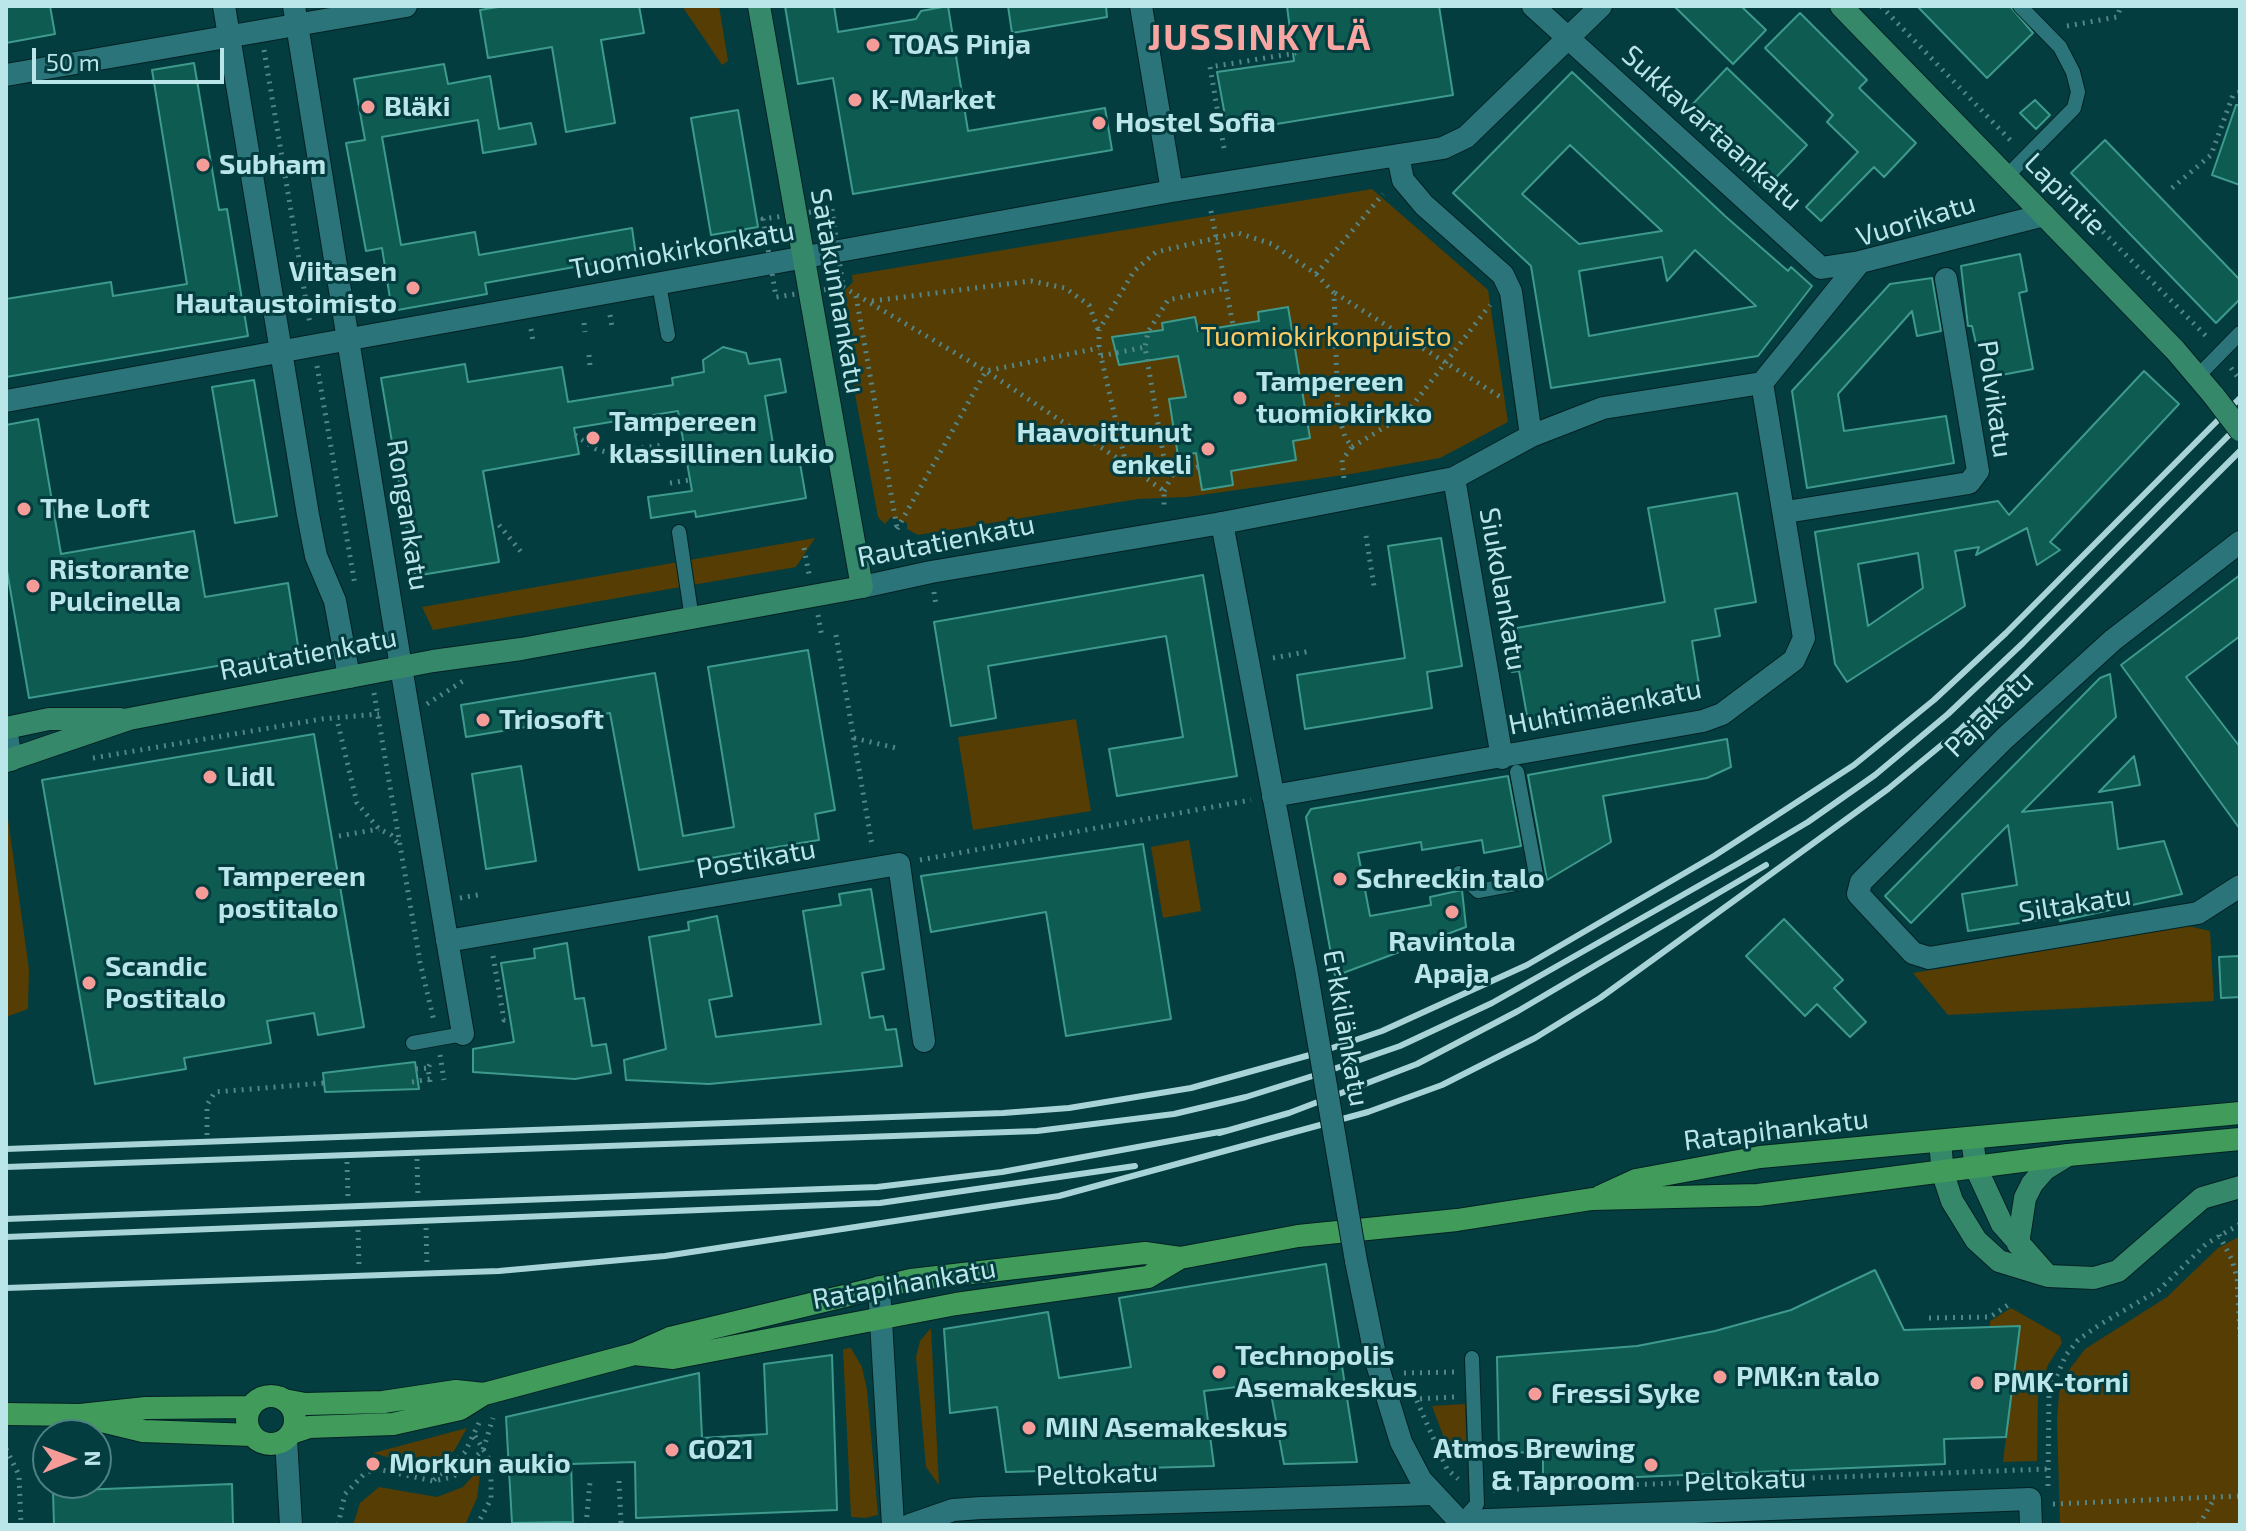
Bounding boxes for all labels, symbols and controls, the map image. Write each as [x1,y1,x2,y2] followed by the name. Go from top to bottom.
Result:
[1148,16,1372,60] district label: JUSSINKYLÄ
[889,28,1031,62] place label: TOAS Pinja
[36,32,228,82] scale bar
[864,36,882,54] marker: TOAS Pinja
[1615,38,1809,218] street label: Sukkavartaankatu
[46,47,100,76] text: 50 m
[871,83,996,117] place label: K-Market
[384,90,450,124] place label: Bläki
[846,91,864,109] marker: K-Market
[359,98,377,116] marker: Bläki
[1115,106,1276,140] place label: Hostel Sofia
[1090,114,1108,132] marker: Hostel Sofia
[2017,146,2113,242] street label: Lapintie
[219,148,326,182] place label: Subham
[194,156,212,174] marker: Subham
[803,186,873,396] street label: Satakunnankatu
[1852,186,1980,254] street label: Vuorikatu
[567,214,797,286] street label: Tuomiokirkonkatu
[175,255,397,321] place label: Viitasen Hautaustoimisto
[404,279,422,297] marker: Viitasen Hautaustoimisto
[1200,320,1452,354] park label: Tuomiokirkonpuisto
[1970,338,2020,460] street label: Polvikatu
[1256,365,1432,431] place label: Tampereen tuomiokirkko
[1231,389,1249,407] marker: Tampereen tuomiokirkko
[609,405,835,471] place label: Tampereen klassillinen lukio
[1017,416,1192,482] place label: Haavoittunut enkeli
[584,429,602,447] marker: Tampereen klassillinen lukio
[379,437,437,593] street label: Rongankatu
[1199,440,1217,458] marker: Haavoittunut enkeli
[40,492,150,526] place label: The Loft
[15,500,33,518] marker: The Loft
[1472,505,1534,673] street label: Siukolankatu
[855,507,1037,575] street label: Rautatienkatu
[49,553,190,619] place label: Ristorante Pulcinella
[24,577,42,595] marker: Ristorante Pulcinella
[217,620,399,688] street label: Rautatienkatu
[1938,664,2040,764] street label: Pajakatu
[1506,672,1704,742] street label: Huhtimäenkatu
[499,703,604,737] place label: Triosoft
[474,711,492,729] marker: Triosoft
[226,760,275,794] place label: Lidl
[201,768,219,786] marker: Lidl
[694,832,818,886] street label: Postikatu
[218,860,366,926] place label: Tampereen postitalo
[1356,862,1545,896] place label: Schreckin talo
[1331,870,1349,888] marker: Schreckin talo
[2017,879,2133,929] street label: Siltakatu
[193,884,211,902] marker: Tampereen postitalo
[1443,903,1461,921] marker: Ravintola Apaja
[1388,925,1516,991] place label: Ravintola Apaja
[1316,947,1376,1109] street label: Erkkilänkatu
[105,950,226,1016] place label: Scandic Postitalo
[80,974,98,992] marker: Scandic Postitalo
[1682,1102,1870,1158] street label: Ratapihankatu
[809,1251,999,1317] street label: Ratapihankatu
[1235,1339,1417,1405] place label: Technopolis Asemakeskus
[1736,1360,1880,1394] place label: PMK:n talo
[1210,1363,1228,1381] marker: Technopolis Asemakeskus
[1993,1366,2129,1400] place label: PMK-torni
[1711,1368,1729,1386] marker: PMK:n talo
[1968,1374,1986,1392] marker: PMK-torni
[1551,1377,1700,1411] place label: Fressi Syke
[1526,1385,1544,1403] marker: Fressi Syke
[1045,1411,1288,1445] place label: MIN Asemakeskus
[32,1419,112,1499] north arrow
[1020,1419,1038,1437] marker: MIN Asemakeskus
[1434,1432,1635,1498] place label: Atmos Brewing & Taproom
[688,1433,754,1467] place label: GO21
[663,1441,681,1459] marker: GO21
[389,1447,571,1481] place label: Morkun aukio
[81,1450,107,1467] text: N
[364,1455,382,1473] marker: Morkun aukio
[1035,1455,1159,1493] street label: Peltokatu
[1642,1456,1660,1474] marker: Atmos Brewing & Taproom
[1683,1461,1807,1499] street label: Peltokatu

